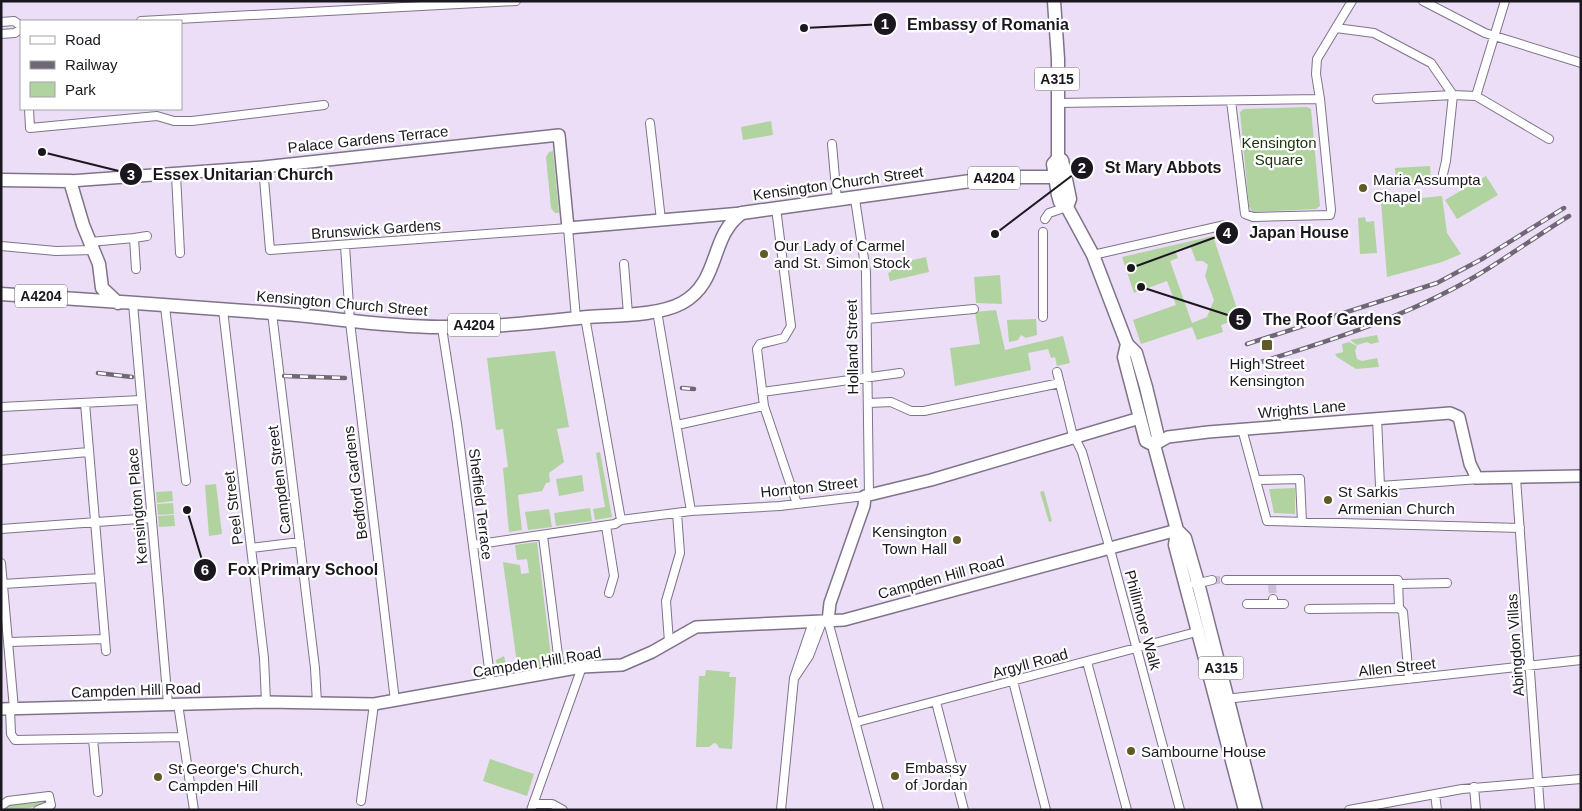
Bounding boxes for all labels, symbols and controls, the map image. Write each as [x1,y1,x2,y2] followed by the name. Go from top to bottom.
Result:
[873,9,1079,40] callout: Embassy of Romania
[881,15,889,32] text: 1
[907,16,1069,33] text: Embassy of Romania
[20,20,182,110] legend
[65,31,101,48] text: Road
[65,56,118,73] text: Railway
[1034,68,1080,90] road number: A315
[65,81,96,98] text: Park
[287,122,449,156] street label: Palace Gardens Terrace
[1241,134,1317,168] park label: Kensington Square
[1069,152,1232,183] callout: St Mary Abbots
[118,159,344,190] callout: Essex Unitarian Church
[1078,159,1086,176] text: 2
[1105,159,1221,176] text: St Mary Abbots
[752,163,925,203] street label: Kensington Church Street
[127,166,135,183] text: 3
[153,166,333,183] text: Essex Unitarian Church
[968,167,1020,190] road number: A4204
[1373,171,1481,205] place label: Maria Assumpta Chapel
[1357,182,1369,194] marker: Maria Assumpta Chapel
[311,216,441,242] street label: Brunswick Gardens
[1214,217,1359,248] callout: Japan House
[1223,224,1232,241] text: 4
[1249,224,1349,241] text: Japan House
[774,237,910,271] place label: Our Lady of Carmel and St. Simon Stock
[758,248,770,260] marker: Our Lady of Carmel and St. Simon Stock
[15,284,67,308] road number: A4204
[256,287,429,319] street label: Kensington Church Street
[843,299,861,395] street label: Holland Street
[1228,304,1411,335] callout: The Roof Gardens
[1236,311,1244,328] text: 5
[1263,311,1401,328] text: The Roof Gardens
[448,314,500,336] road number: A4204
[1260,338,1274,352] marker: High Street Kensington
[1229,355,1305,389] place label: High Street Kensington
[1257,397,1347,421] street label: Wrights Lane
[264,424,294,535] street label: Campden Street
[340,425,370,541] street label: Bedford Gardens
[123,447,151,565] street label: Kensington Place
[466,447,496,561] street label: Sheffield Terrace
[220,469,246,546] street label: Peel Street
[760,473,859,501] street label: Hornton Street
[1338,483,1455,517] place label: St Sarkis Armenian Church
[1322,494,1334,506] marker: St Sarkis Armenian Church
[872,523,947,557] place label: Kensington Town Hall
[951,534,963,546] marker: Kensington Town Hall
[876,552,1006,602] street label: Campden Hill Road
[193,554,388,585] callout: Fox Primary School
[201,561,209,578] text: 6
[228,561,378,578] text: Fox Primary School
[1121,568,1165,672] street label: Phillimore Walk
[1503,593,1527,697] street label: Abingdon Villas
[471,643,603,681] street label: Campden Hill Road
[990,645,1070,681] street label: Argyll Road
[1358,654,1437,680] street label: Allen Street
[1198,656,1244,680] road number: A315
[71,679,201,701] street label: Campden Hill Road
[1141,743,1266,760] place label: Sambourne House
[1125,745,1137,757] marker: Sambourne House
[905,759,968,793] place label: Embassy of Jordan
[168,760,303,794] place label: St George's Church, Campden Hill
[889,770,901,782] marker: Embassy of Jordan
[152,771,164,783] marker: St George's Church, Campden Hill

